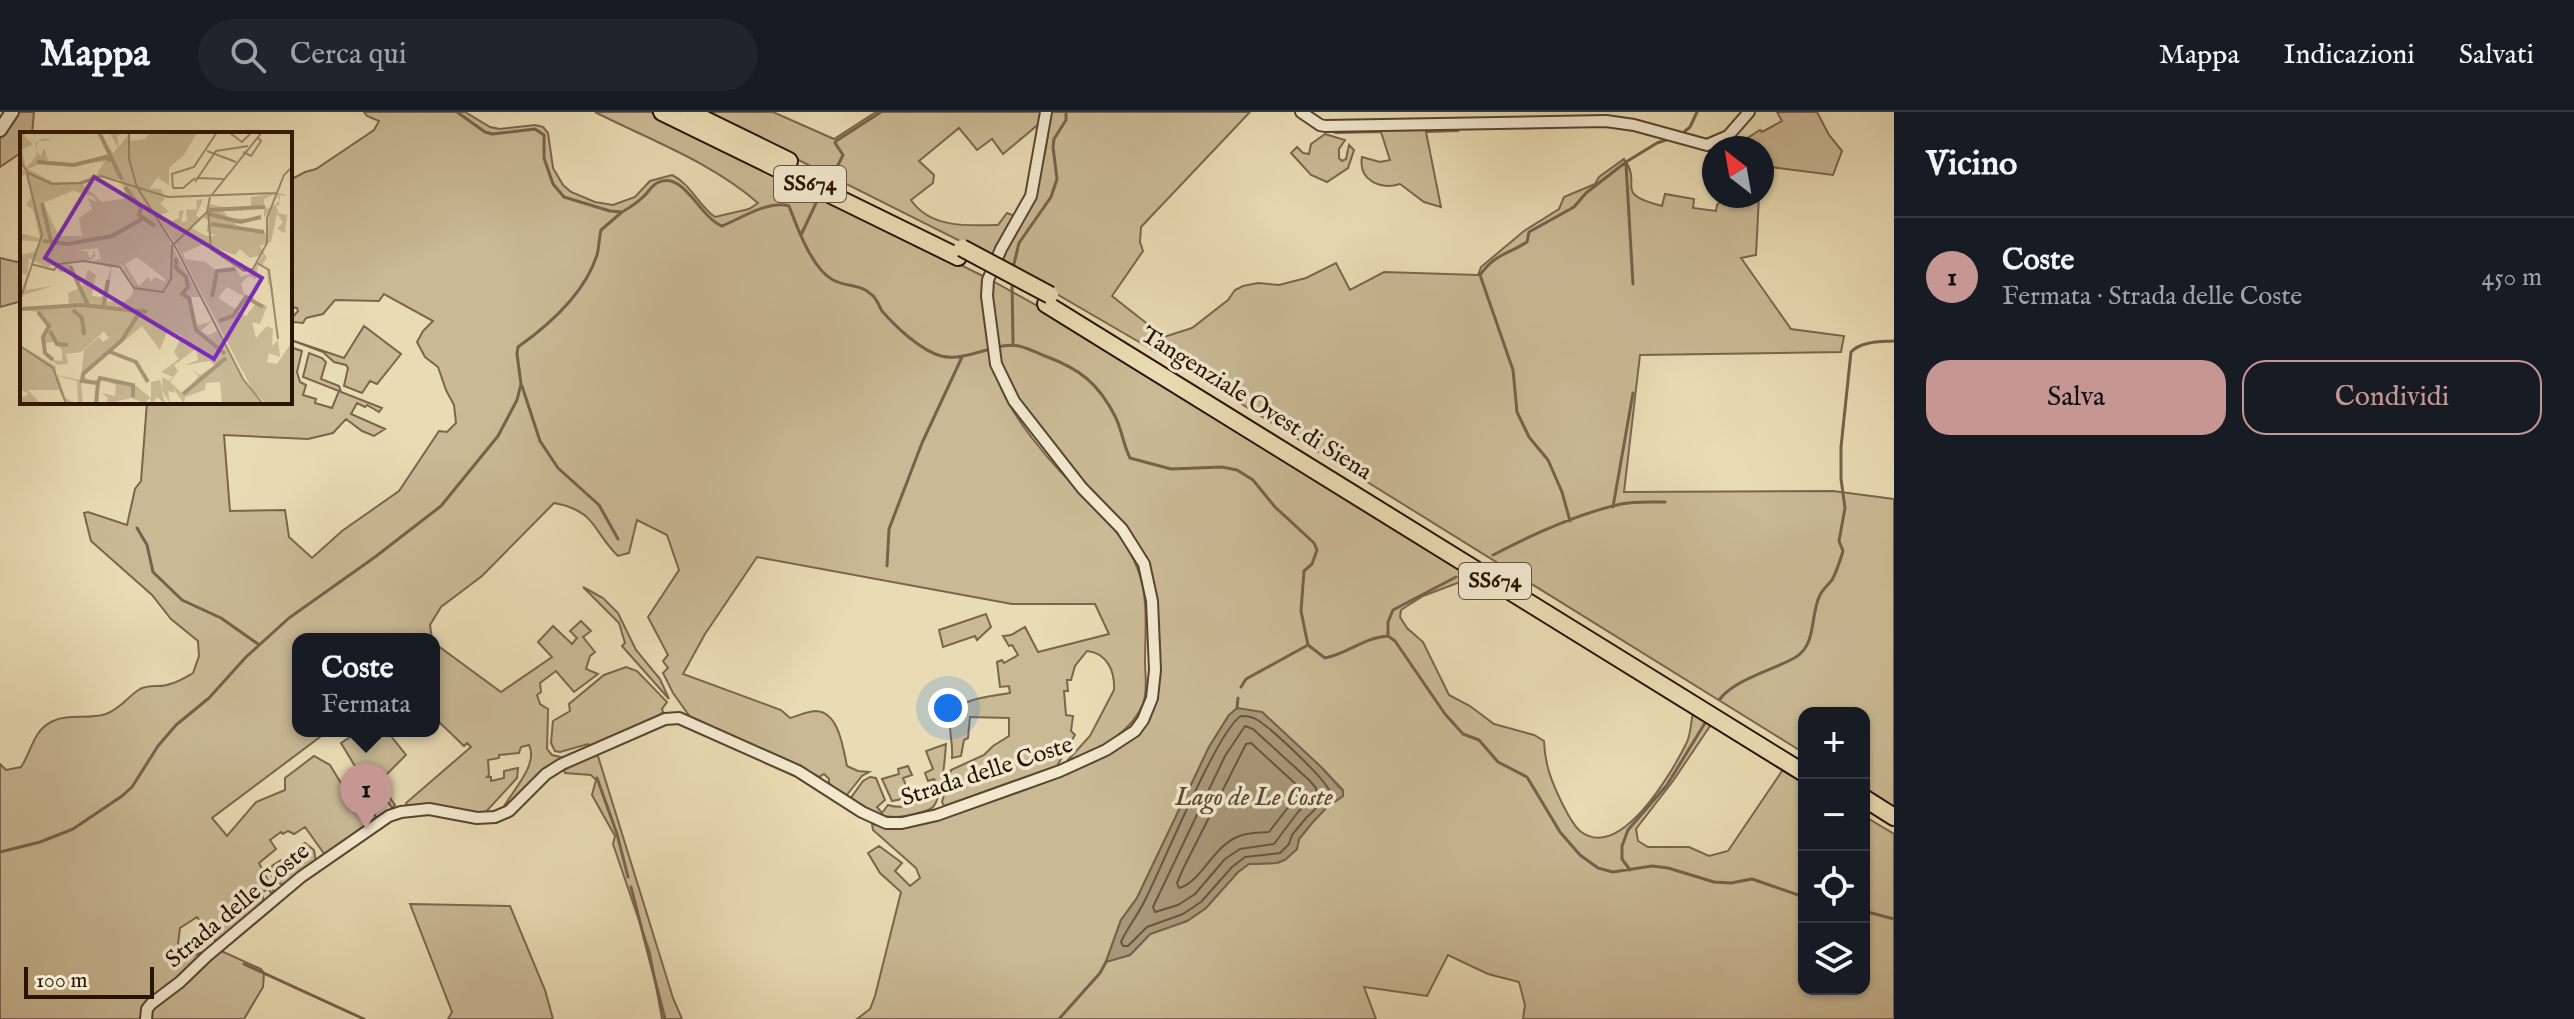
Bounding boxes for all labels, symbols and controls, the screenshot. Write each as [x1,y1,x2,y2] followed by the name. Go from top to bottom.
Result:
[198,19,758,91] search box
[40,31,150,79] text: Mappa
[226,33,270,77] icon: search
[290,36,407,74] text: Cerca qui
[2159,38,2240,73] text: Mappa
[2284,38,2415,73] text: Indicazioni
[2459,38,2534,73] text: Salvati
[20,132,292,404] inset map
[1702,136,1774,208] north arrow
[1926,143,2017,186] text: Vicino
[774,166,846,202] road number: SS674
[2002,242,2074,280] text: Coste
[1947,261,1957,294] text: 1
[2482,261,2542,294] text: 450 m
[2002,280,2302,313] text: Fermata · Strada delle Coste
[1135,320,1378,488] street label: Tangenziale Ovest di Siena
[1926,360,2226,435] button: Salva
[2242,360,2542,435] button: Condividi
[1459,563,1531,599] road number: SS674
[292,633,440,737] popup
[321,650,394,688] text: Coste
[321,688,411,721] text: Fermata
[928,688,968,728] your location
[1798,707,1870,995] map controls
[1798,707,1870,779] button: +
[897,730,1077,814] street label: Strada delle Coste
[340,763,392,829] pin: 1
[1798,779,1870,851] button: −
[1174,781,1333,815] water label: Lago de Le Coste
[159,837,317,975] street label: Strada delle Coste
[1798,851,1870,923] button: locate
[1798,923,1870,995] button: layers
[24,963,154,999] scale bar
[36,967,88,995] text: 100 m

